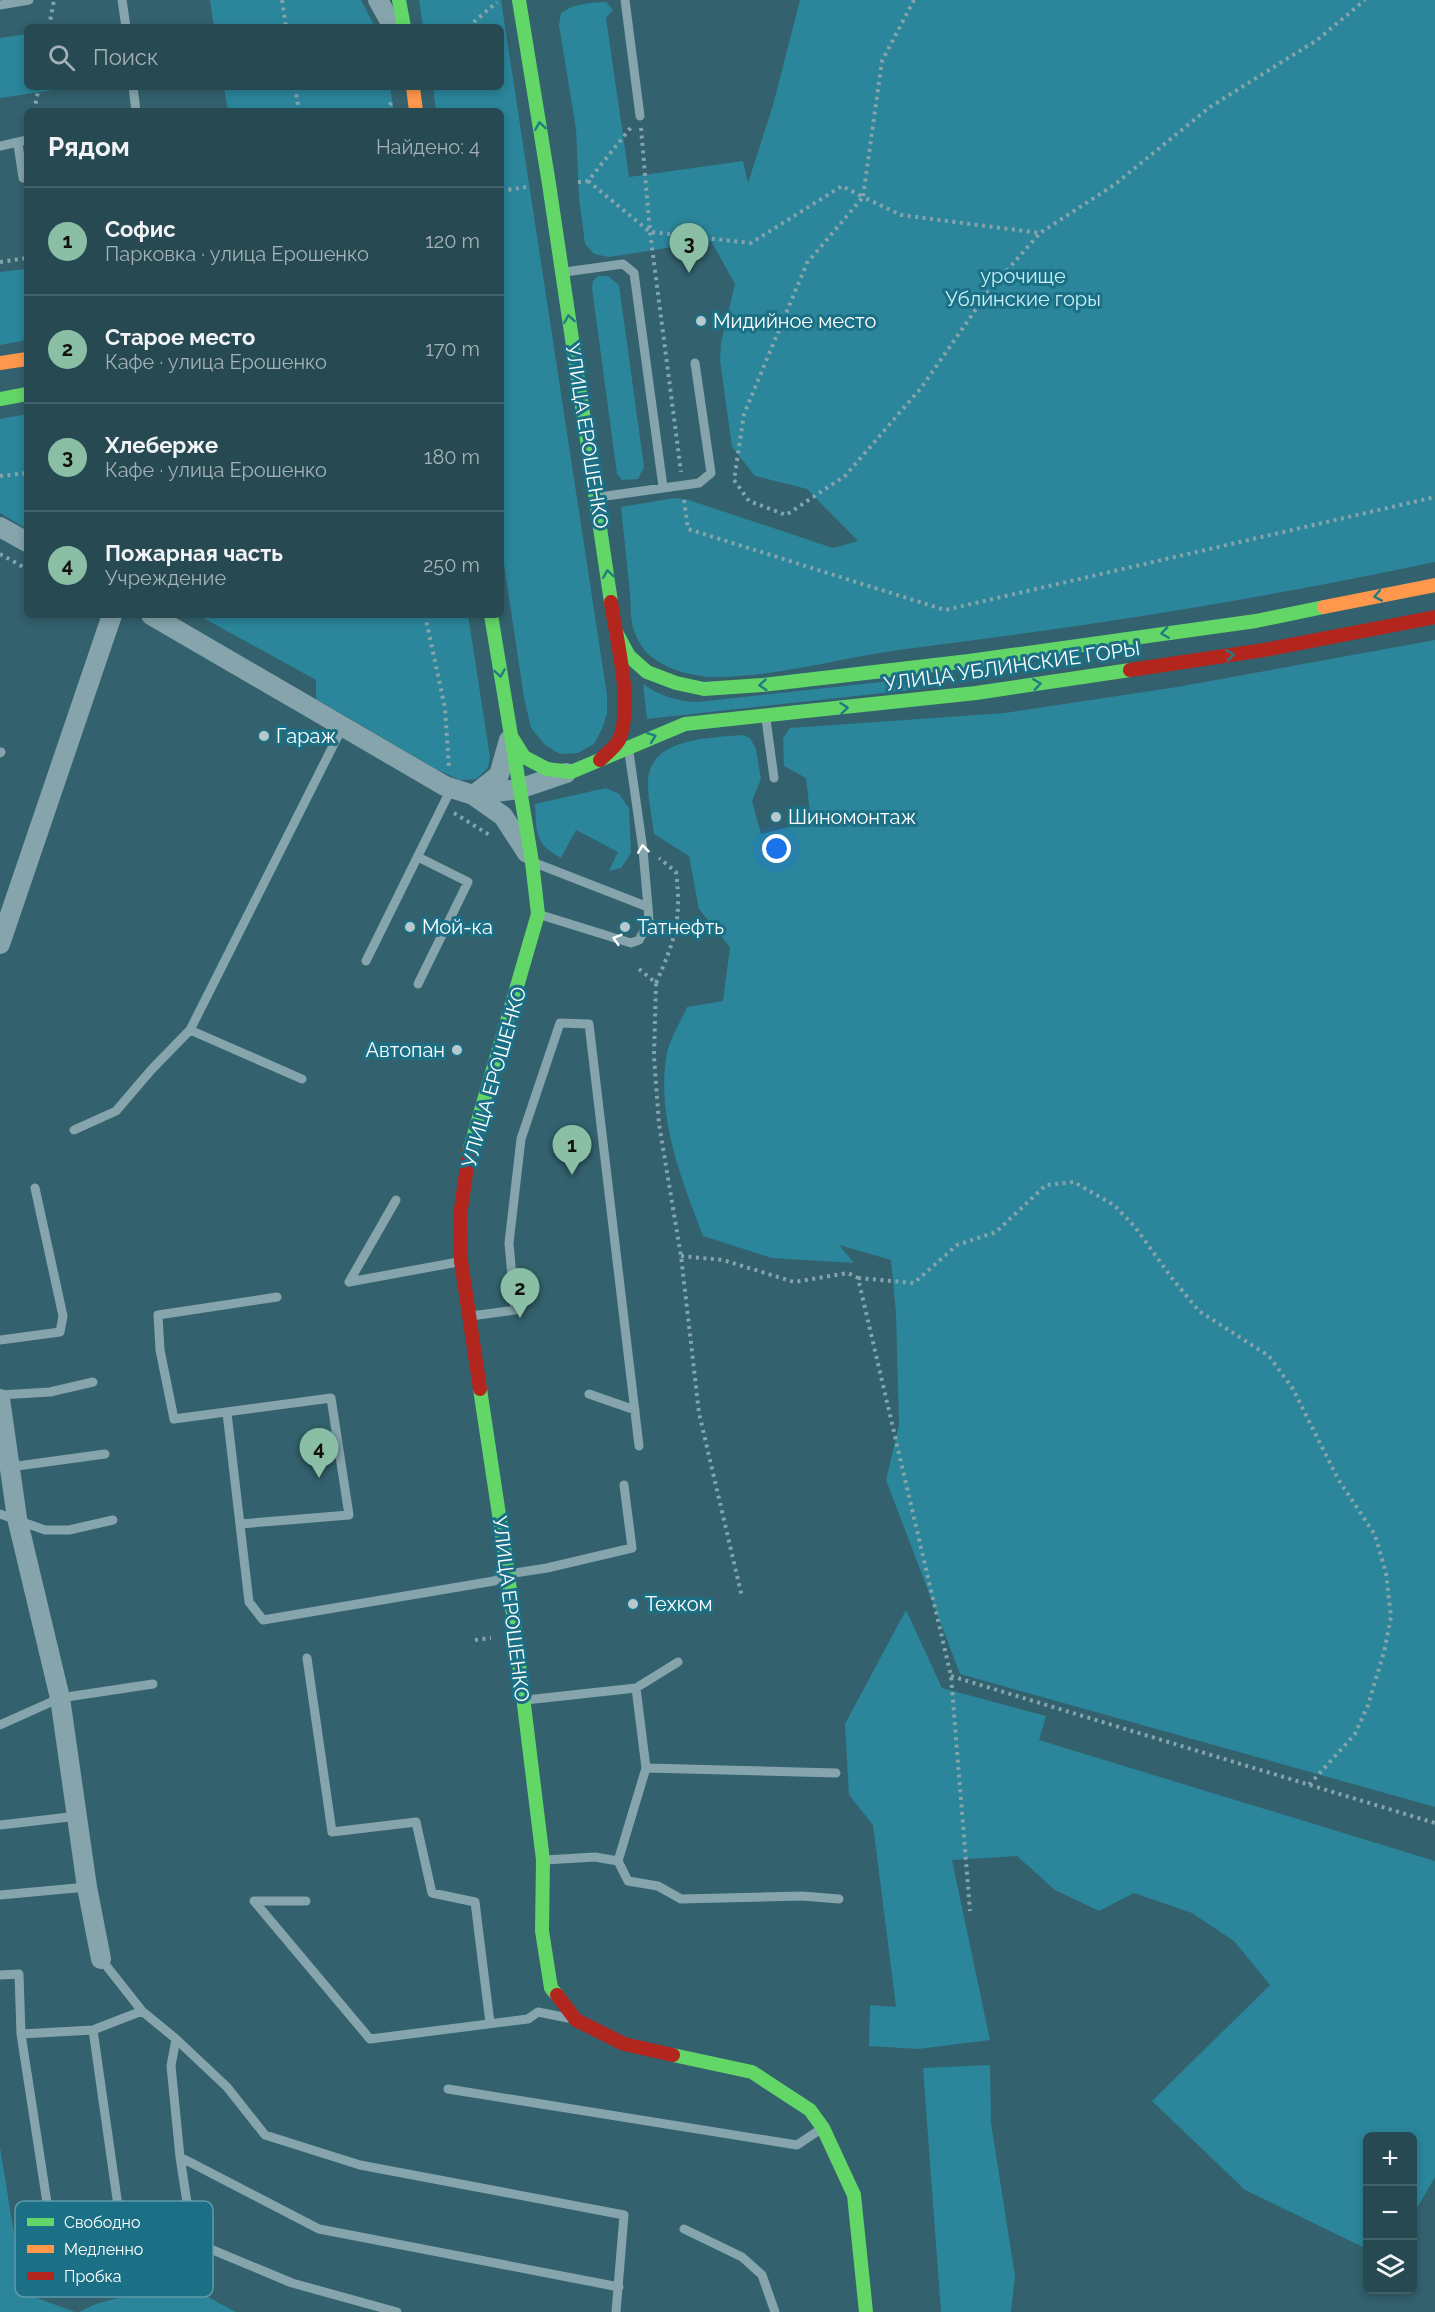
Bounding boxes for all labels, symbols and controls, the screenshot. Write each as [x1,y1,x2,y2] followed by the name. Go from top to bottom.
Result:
[24,24,504,90] search box
[45,41,78,74] icon: search
[93,44,158,70] text: Поиск
[534,121,547,131] one-way arrow
[48,132,130,162] text: Рядом
[376,135,480,159] text: Найдено: 4
[105,216,176,242] text: Софис
[670,224,708,273] pin: 3
[63,229,72,253] text: 1
[425,229,480,253] text: 120 m
[105,242,369,266] text: Парковка · улица Ерошенко
[945,264,1101,311] park label: урочище Ублинские горы
[713,309,876,333] place label: Мидийное место
[564,314,576,323] one-way arrow
[694,314,708,328] marker: Мидийное место
[105,324,255,350] text: Старое место
[62,337,73,361] text: 2
[425,337,480,361] text: 170 m
[561,342,613,530] street label: УЛИЦА ЕРОШЕНКО
[105,350,327,374] text: Кафе · улица Ерошенко
[105,432,218,458] text: Хлеберже
[62,445,73,469] text: 3
[424,445,480,469] text: 180 m
[105,458,327,482] text: Кафе · улица Ерошенко
[105,540,283,566] text: Пожарная часть
[62,553,73,577] text: 4
[423,553,480,577] text: 250 m
[105,566,226,590] text: Учреждение
[602,569,614,579] one-way arrow
[1373,589,1383,602] one-way arrow
[1160,627,1170,639] one-way arrow
[882,636,1142,696] street label: УЛИЦА УБЛИНСКИЕ ГОРЫ
[1226,650,1235,662] one-way arrow
[494,668,506,677] one-way arrow
[759,678,768,691] one-way arrow
[1033,678,1042,690] one-way arrow
[839,702,848,714] one-way arrow
[276,724,336,748] place label: Гараж
[257,729,271,743] marker: Гараж
[646,732,657,745] one-way arrow
[788,805,916,829] place label: Шиномонтаж
[769,810,783,824] marker: Шиномонтаж
[762,834,791,863] your location
[637,844,650,853] one-way arrow
[422,915,493,939] place label: Мой-ка
[637,915,724,939] place label: Татнефть
[403,920,417,934] marker: Мой-ка
[618,920,632,934] marker: Татнефть
[612,934,623,946] one-way arrow
[457,984,531,1170] street label: УЛИЦА ЕРОШЕНКО
[365,1038,445,1062] place label: Автопан
[450,1043,464,1057] marker: Автопан
[552,1126,592,1175] pin: 1
[500,1268,540,1318] pin: 2
[300,1428,338,1478] pin: 4
[488,1515,534,1703] street label: УЛИЦА ЕРОШЕНКО
[645,1592,713,1616] place label: Техком
[626,1597,640,1611] marker: Техком
[1363,2132,1417,2294] map controls
[1363,2132,1417,2186] button: +
[1363,2186,1417,2240] button: −
[15,2201,213,2297] legend
[64,2213,140,2232] text: Свободно
[64,2240,143,2259] text: Медленно
[1363,2240,1417,2294] button: layers
[64,2267,122,2286] text: Пробка

